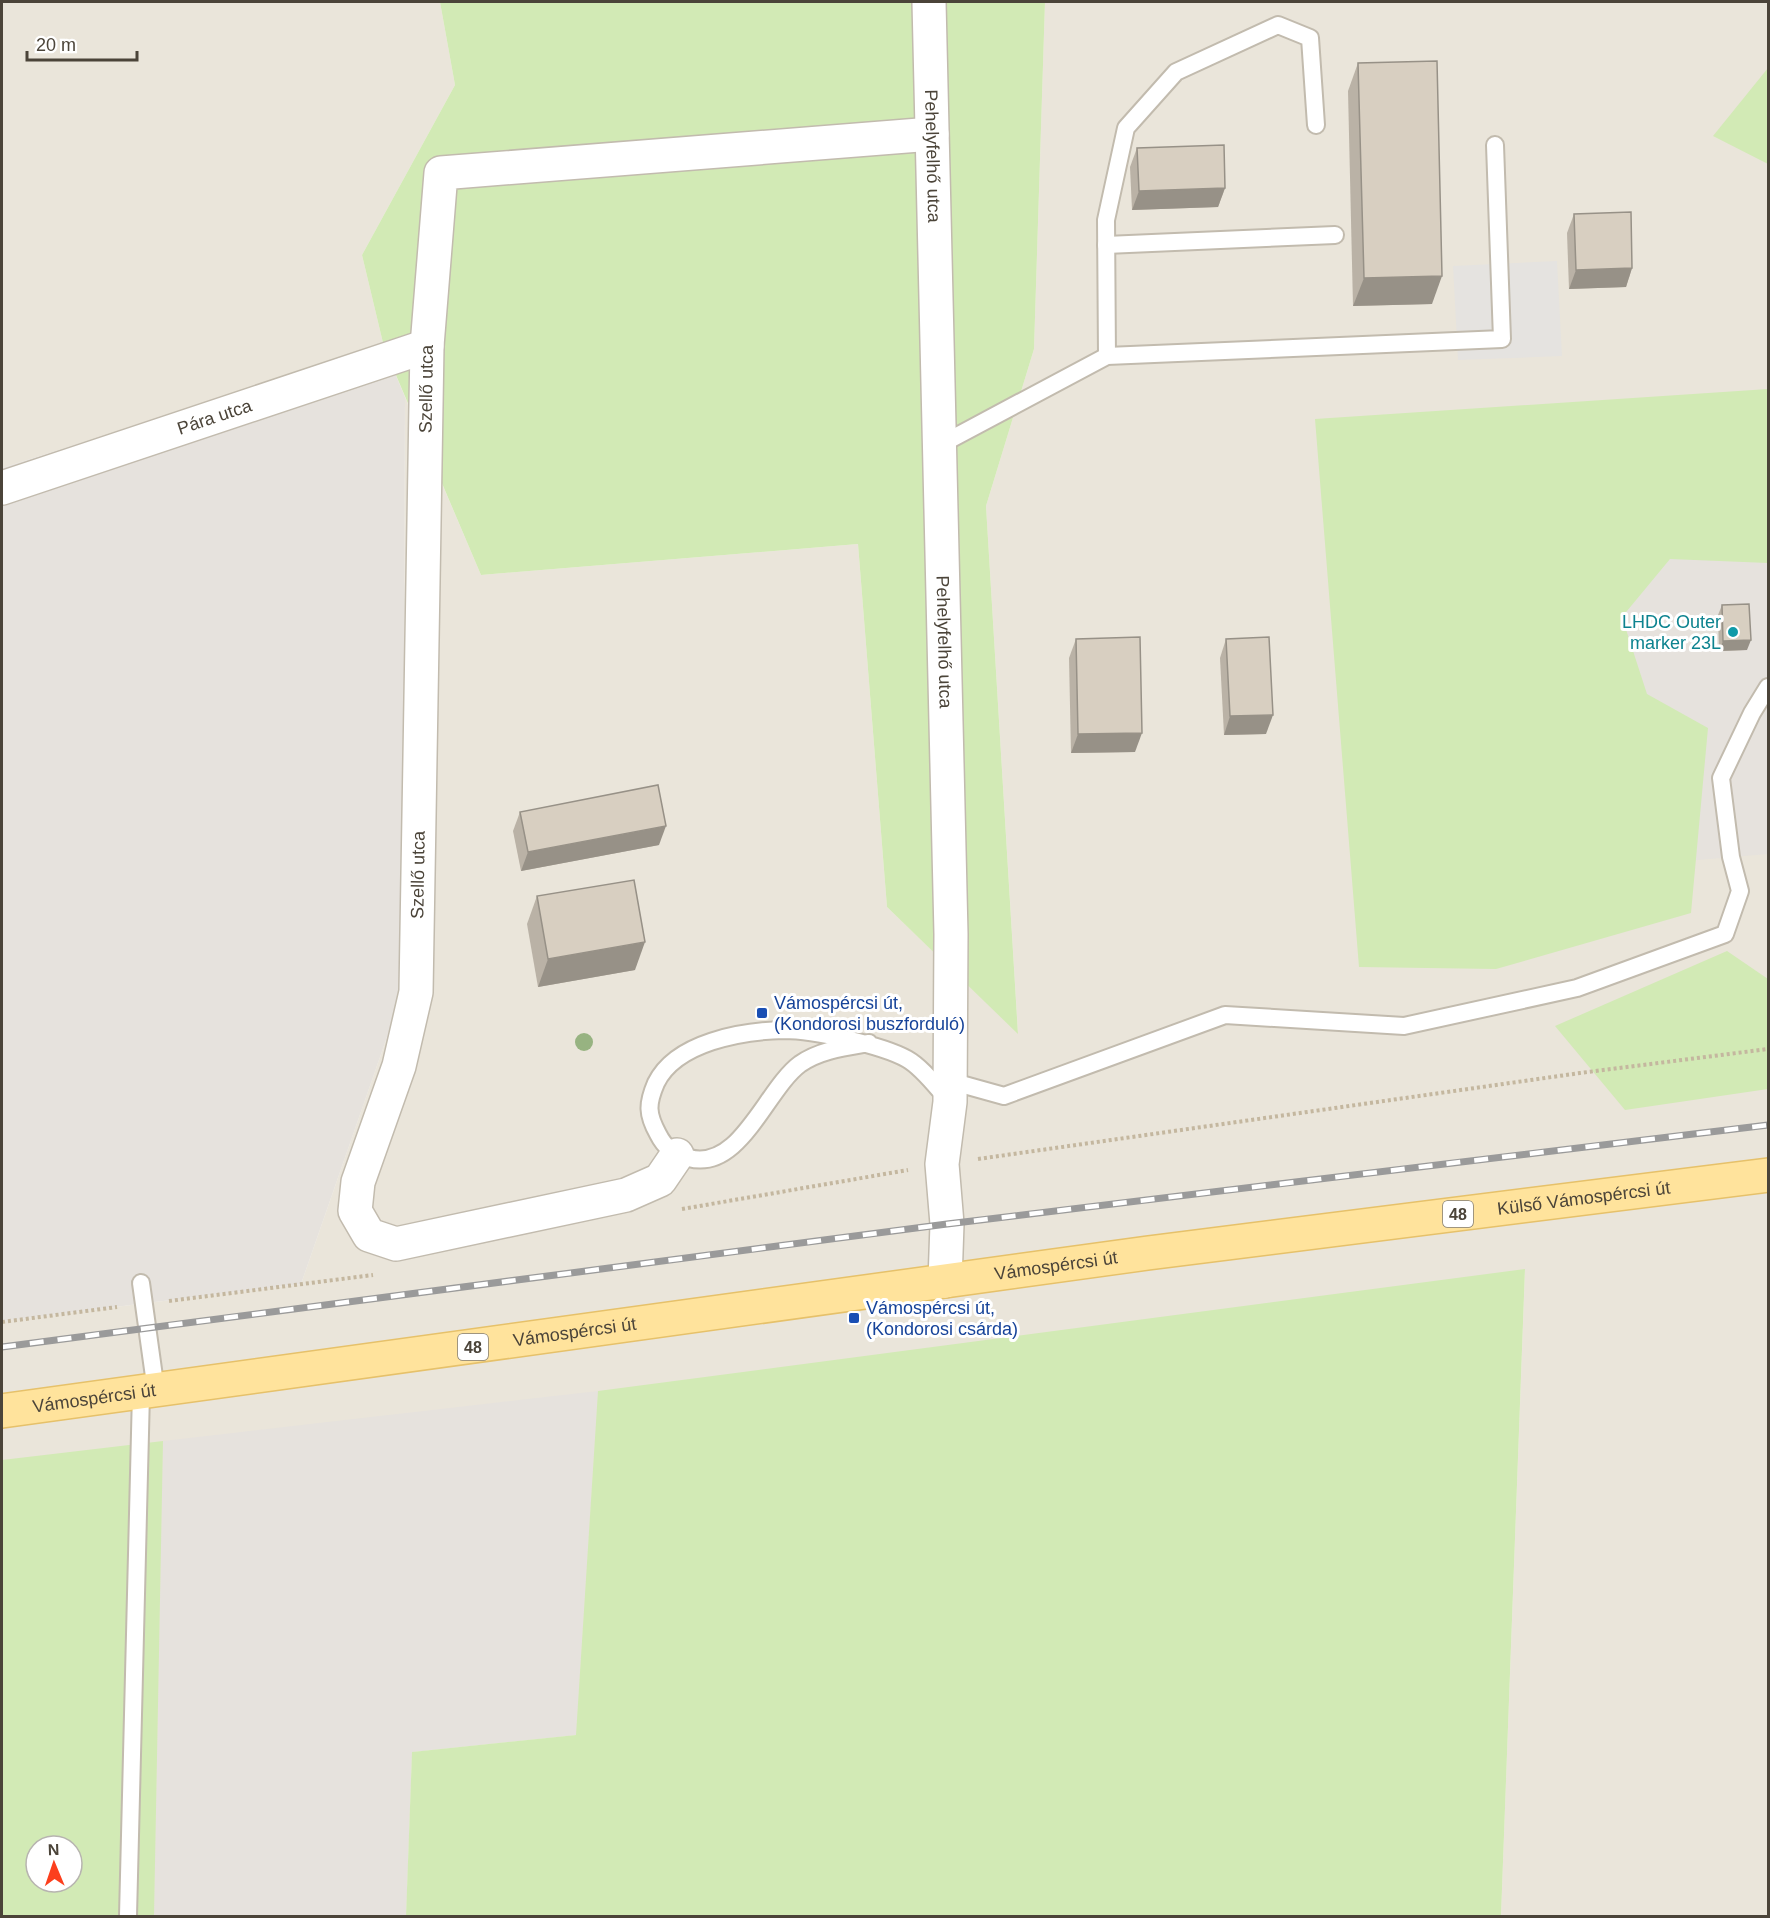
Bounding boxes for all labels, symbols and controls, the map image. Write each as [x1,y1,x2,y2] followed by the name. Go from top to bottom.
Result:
[27,24,136,62] scale bar
[36,35,76,55] text: 20 m
[921,89,944,224] street label: Pehelyfelhő utca
[416,344,437,433] street label: Szellő utca
[175,395,255,439] street label: Pára utca
[933,575,956,710] street label: Pehelyfelhő utca
[1622,612,1721,653] place label: LHDC Outer marker 23L
[1726,625,1740,639] marker: LHDC Outer marker 23L
[407,830,429,919] street label: Szellő utca
[774,993,965,1034] place label: Vámospércsi út, (Kondorosi buszforduló)
[755,1006,769,1020] marker: Vámospércsi út, (Kondorosi buszforduló)
[1496,1177,1671,1219] street label: Külső Vámospércsi út
[1443,1201,1473,1227] road number: 48
[993,1247,1119,1284] street label: Vámospércsi út
[866,1298,1018,1339] place label: Vámospércsi út, (Kondorosi csárda)
[847,1311,861,1325] marker: Vámospércsi út, (Kondorosi csárda)
[512,1314,637,1350] street label: Vámospércsi út
[458,1334,488,1360] road number: 48
[31,1380,157,1417] street label: Vámospércsi út
[24,1834,84,1894] north arrow
[47,1841,60,1858] text: N

